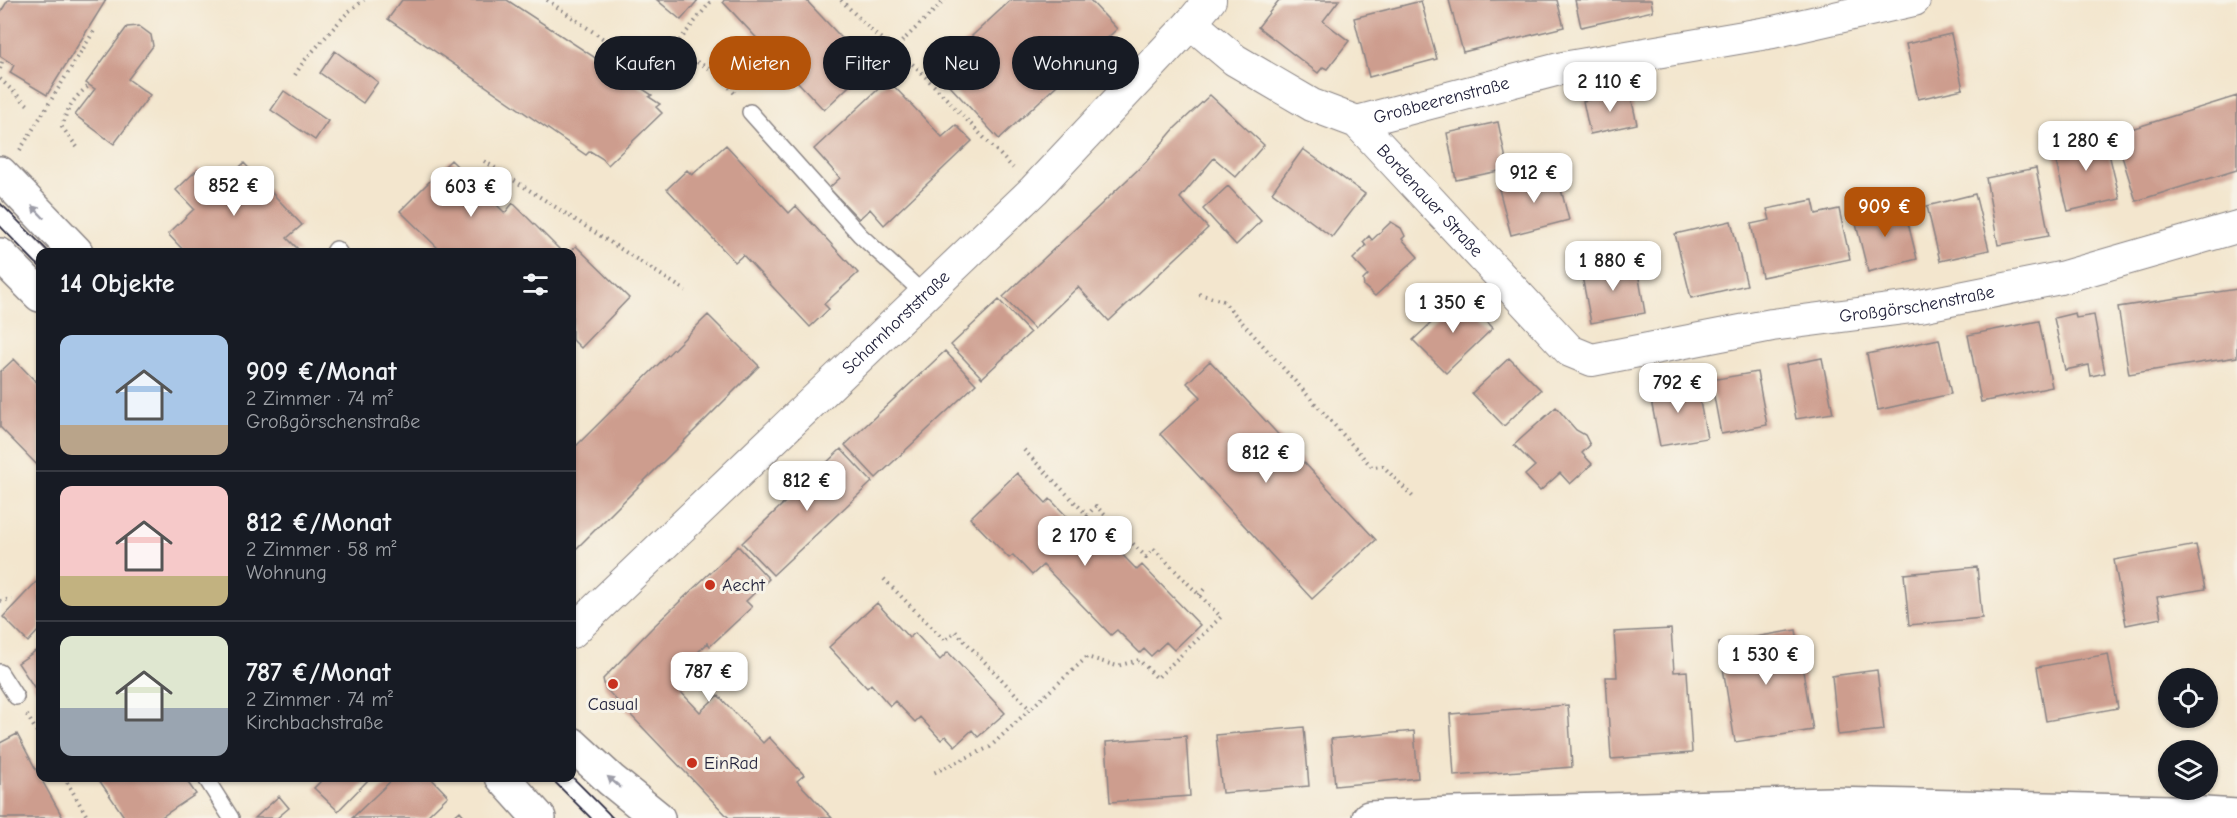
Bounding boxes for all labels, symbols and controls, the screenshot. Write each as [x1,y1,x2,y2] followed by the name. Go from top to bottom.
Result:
[594,36,697,90] chip: Kaufen
[709,36,811,90] chip: Mieten
[823,36,911,90] chip: Filter
[923,36,1000,90] chip: Neu
[1012,36,1139,90] chip: Wohnung
[1555,62,1665,113] pin: 2 110 €
[1577,70,1643,93] text: 2 110 €
[1371,72,1511,128] street label: Großbeerenstraße
[2031,121,2141,172] pin: 1 280 €
[2052,129,2120,152] text: 1 280 €
[1373,140,1488,261] street label: Bordenauer Straße
[1492,153,1576,204] pin: 912 €
[1509,161,1559,184] text: 912 €
[192,166,276,217] pin: 852 €
[429,167,513,218] pin: 603 €
[208,174,260,197] text: 852 €
[445,175,497,198] text: 603 €
[1843,187,1927,238] pin: 909 €
[1858,195,1912,218] text: 909 €
[31,205,45,220] one-way arrow
[1558,241,1668,292] pin: 1 880 €
[1579,249,1647,272] text: 1 880 €
[838,266,954,379] street label: Scharnhorststraße
[519,268,552,301] icon: filters
[60,269,175,299] text: 14 Objekte
[1838,281,1996,327] street label: Großgörschenstraße
[1398,283,1508,334] pin: 1 350 €
[1419,291,1487,314] text: 1 350 €
[246,357,397,387] text: 909 €/Monat
[108,359,180,431] icon: home
[1636,363,1720,414] pin: 792 €
[1653,371,1703,394] text: 792 €
[246,387,393,410] text: 2 Zimmer · 74 m²
[246,410,420,433] text: Großgörschenstraße
[1224,433,1308,484] pin: 812 €
[1242,441,1290,464] text: 812 €
[765,461,849,512] pin: 812 €
[783,469,831,492] text: 812 €
[246,508,391,538] text: 812 €/Monat
[108,510,180,582] icon: home
[1030,516,1140,567] pin: 2 170 €
[1052,524,1118,547] text: 2 170 €
[246,538,397,561] text: 2 Zimmer · 58 m²
[246,561,327,584] text: Wohnung
[722,575,766,596] place label: Aecht
[703,578,717,592] marker: Aecht
[1711,635,1821,686] pin: 1 530 €
[1732,643,1800,666] text: 1 530 €
[667,652,751,703] pin: 787 €
[246,658,391,688] text: 787 €/Monat
[108,660,180,732] icon: home
[685,660,733,683] text: 787 €
[2158,668,2218,800] map controls
[2158,668,2218,728] button: locate
[606,677,620,691] marker: Casual
[246,688,393,711] text: 2 Zimmer · 74 m²
[588,694,638,715] place label: Casual
[246,711,383,734] text: Kirchbachstraße
[2158,740,2218,800] button: layers
[704,753,758,774] place label: EinRad
[685,756,699,770] marker: EinRad
[606,776,622,789] one-way arrow

